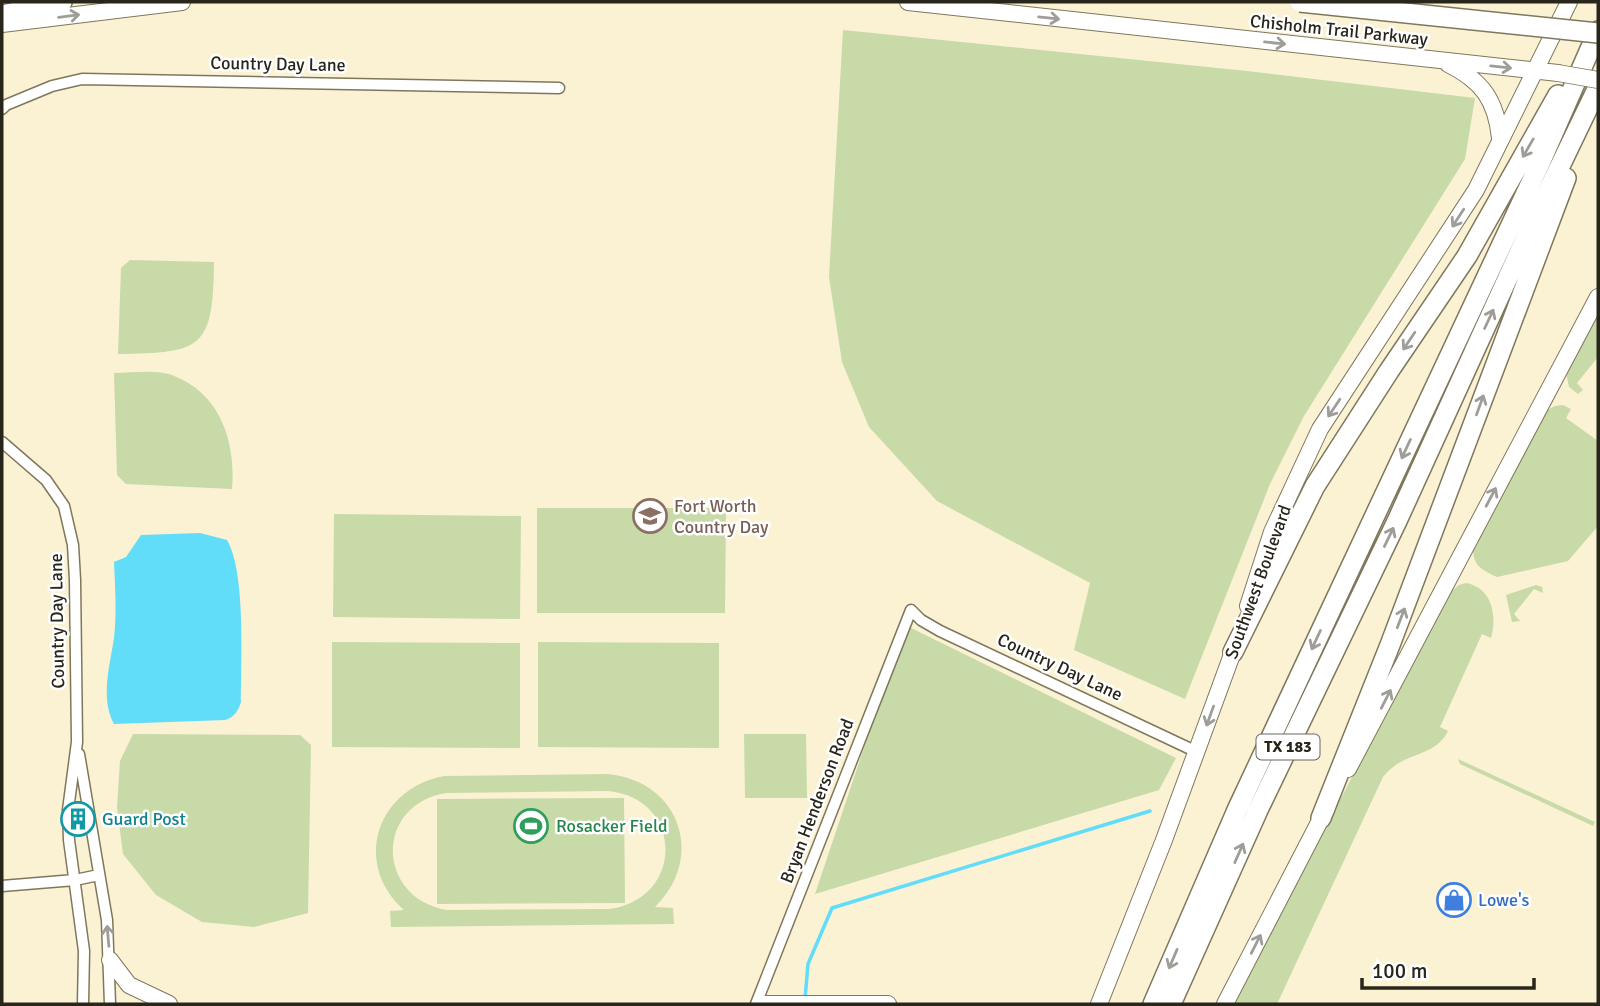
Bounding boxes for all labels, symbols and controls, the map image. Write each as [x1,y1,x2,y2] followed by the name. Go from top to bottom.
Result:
[58,9,80,22] one-way arrow
[1249,10,1430,50] street label: Chisholm Trail Parkway
[1037,11,1060,24] one-way arrow
[1263,37,1286,50] one-way arrow
[210,52,346,76] street label: Country Day Lane
[1490,61,1512,74] one-way arrow
[1521,137,1535,157] one-way arrow
[1451,207,1465,227] one-way arrow
[1483,309,1496,330] one-way arrow
[1402,331,1416,350] one-way arrow
[1475,395,1488,417] one-way arrow
[1327,398,1341,417] one-way arrow
[1398,438,1412,459] one-way arrow
[1484,487,1498,508] one-way arrow
[674,495,769,538] place label: Fort Worth Country Day
[631,497,669,535] school or university icon: Fort Worth Country Day
[1220,502,1296,662] street label: Southwest Boulevard
[1383,526,1396,548] one-way arrow
[45,553,69,689] street label: Country Day Lane
[1395,608,1408,630] one-way arrow
[994,628,1126,706] street label: Country Day Lane
[1309,629,1322,650] one-way arrow
[1380,689,1393,710] one-way arrow
[1203,704,1215,726] one-way arrow
[775,716,859,886] street label: Bryan Henderson Road
[1256,734,1320,760] road number: TX 183
[59,800,97,838] building icon: Guard Post
[512,807,550,845] sports icon: Rosacker Field
[102,808,186,830] place label: Guard Post
[556,815,668,837] place label: Rosacker Field
[1233,842,1246,864] one-way arrow
[1435,881,1473,919] shop icon: Lowe's
[1478,889,1530,911] place label: Lowe's
[101,925,114,948] one-way arrow
[1250,934,1264,954] one-way arrow
[1362,946,1534,990] scale bar
[1165,948,1178,969] one-way arrow
[1372,958,1427,984] text: 100 m

